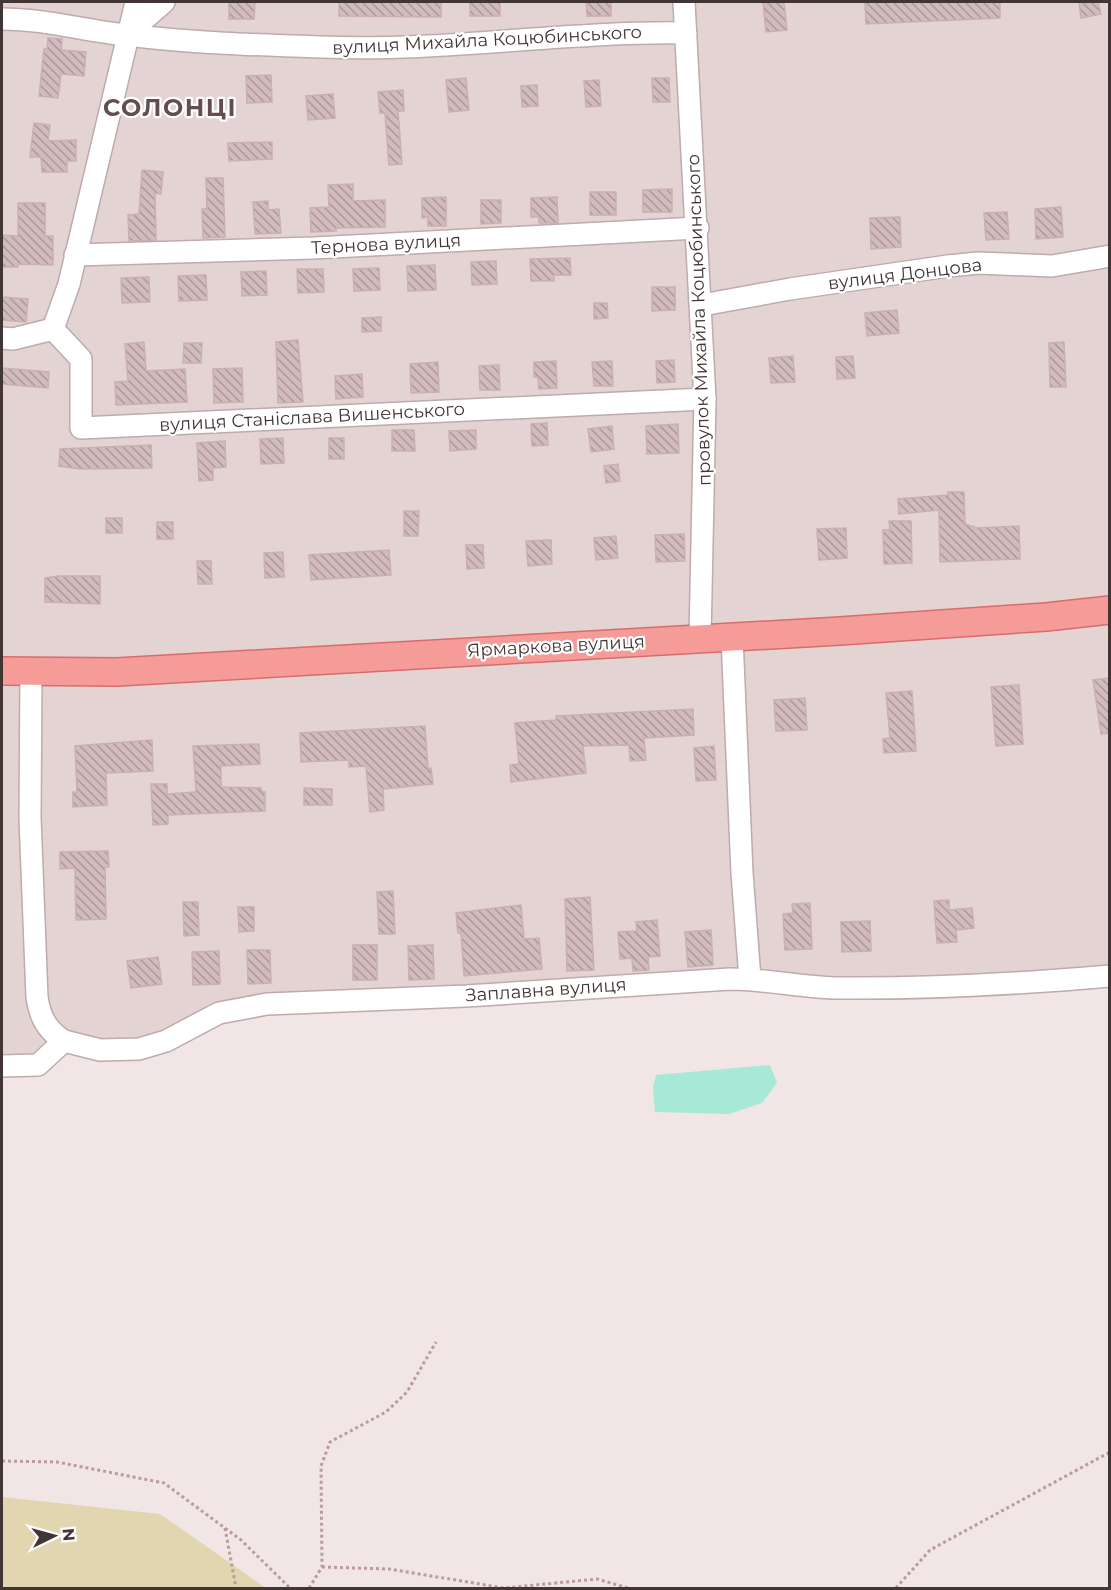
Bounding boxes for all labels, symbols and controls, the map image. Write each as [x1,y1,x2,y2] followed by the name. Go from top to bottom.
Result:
[332,21,642,59] street label: вулиця Михайла Коцюбинського
[103,93,237,122] district label: СОЛОНЦІ
[682,154,716,486] street label: провулок Михайла Коцюбинського
[310,229,462,259] street label: Тернова вулиця
[827,254,983,294] street label: вулиця Донцова
[159,398,465,436] street label: вулиця Станіслава Вишенського
[467,630,645,662] street label: Ярмаркова вулиця
[465,973,627,1007] street label: Заплавна вулиця
[24,1506,84,1566] north arrow
[58,1527,78,1542] text: N

